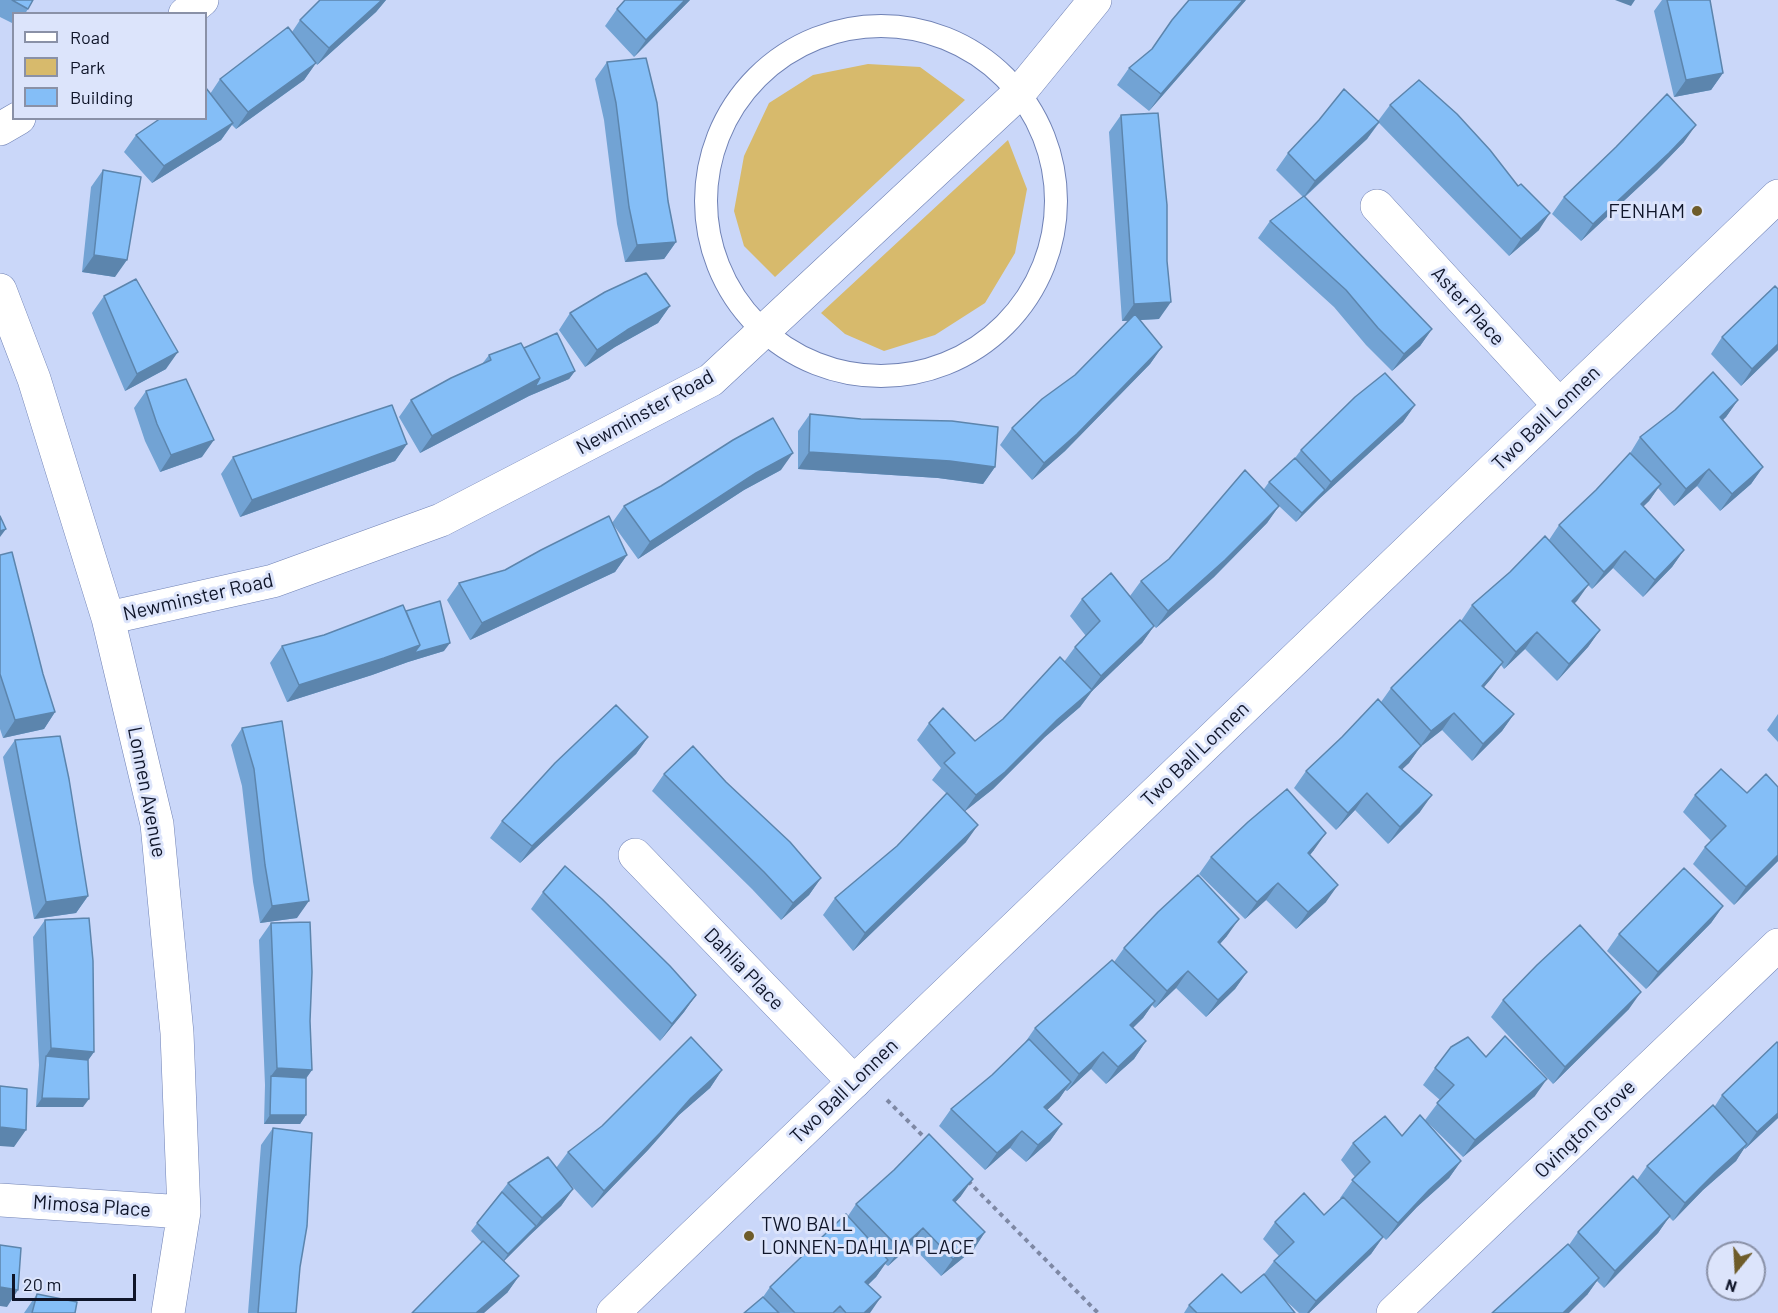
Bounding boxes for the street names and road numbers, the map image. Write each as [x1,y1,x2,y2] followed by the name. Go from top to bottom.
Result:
[1426,261,1510,351] street label: Aster Place
[1487,361,1605,475] street label: Two Ball Lonnen
[572,364,718,460] street label: Newminster Road
[121,568,275,626] street label: Newminster Road
[1136,697,1254,811] street label: Two Ball Lonnen
[123,725,171,859] street label: Lonnen Avenue
[699,923,789,1015] street label: Dahlia Place
[785,1034,903,1148] street label: Two Ball Lonnen
[1530,1075,1640,1183] street label: Ovington Grove
[32,1190,152,1222] street label: Mimosa Place

